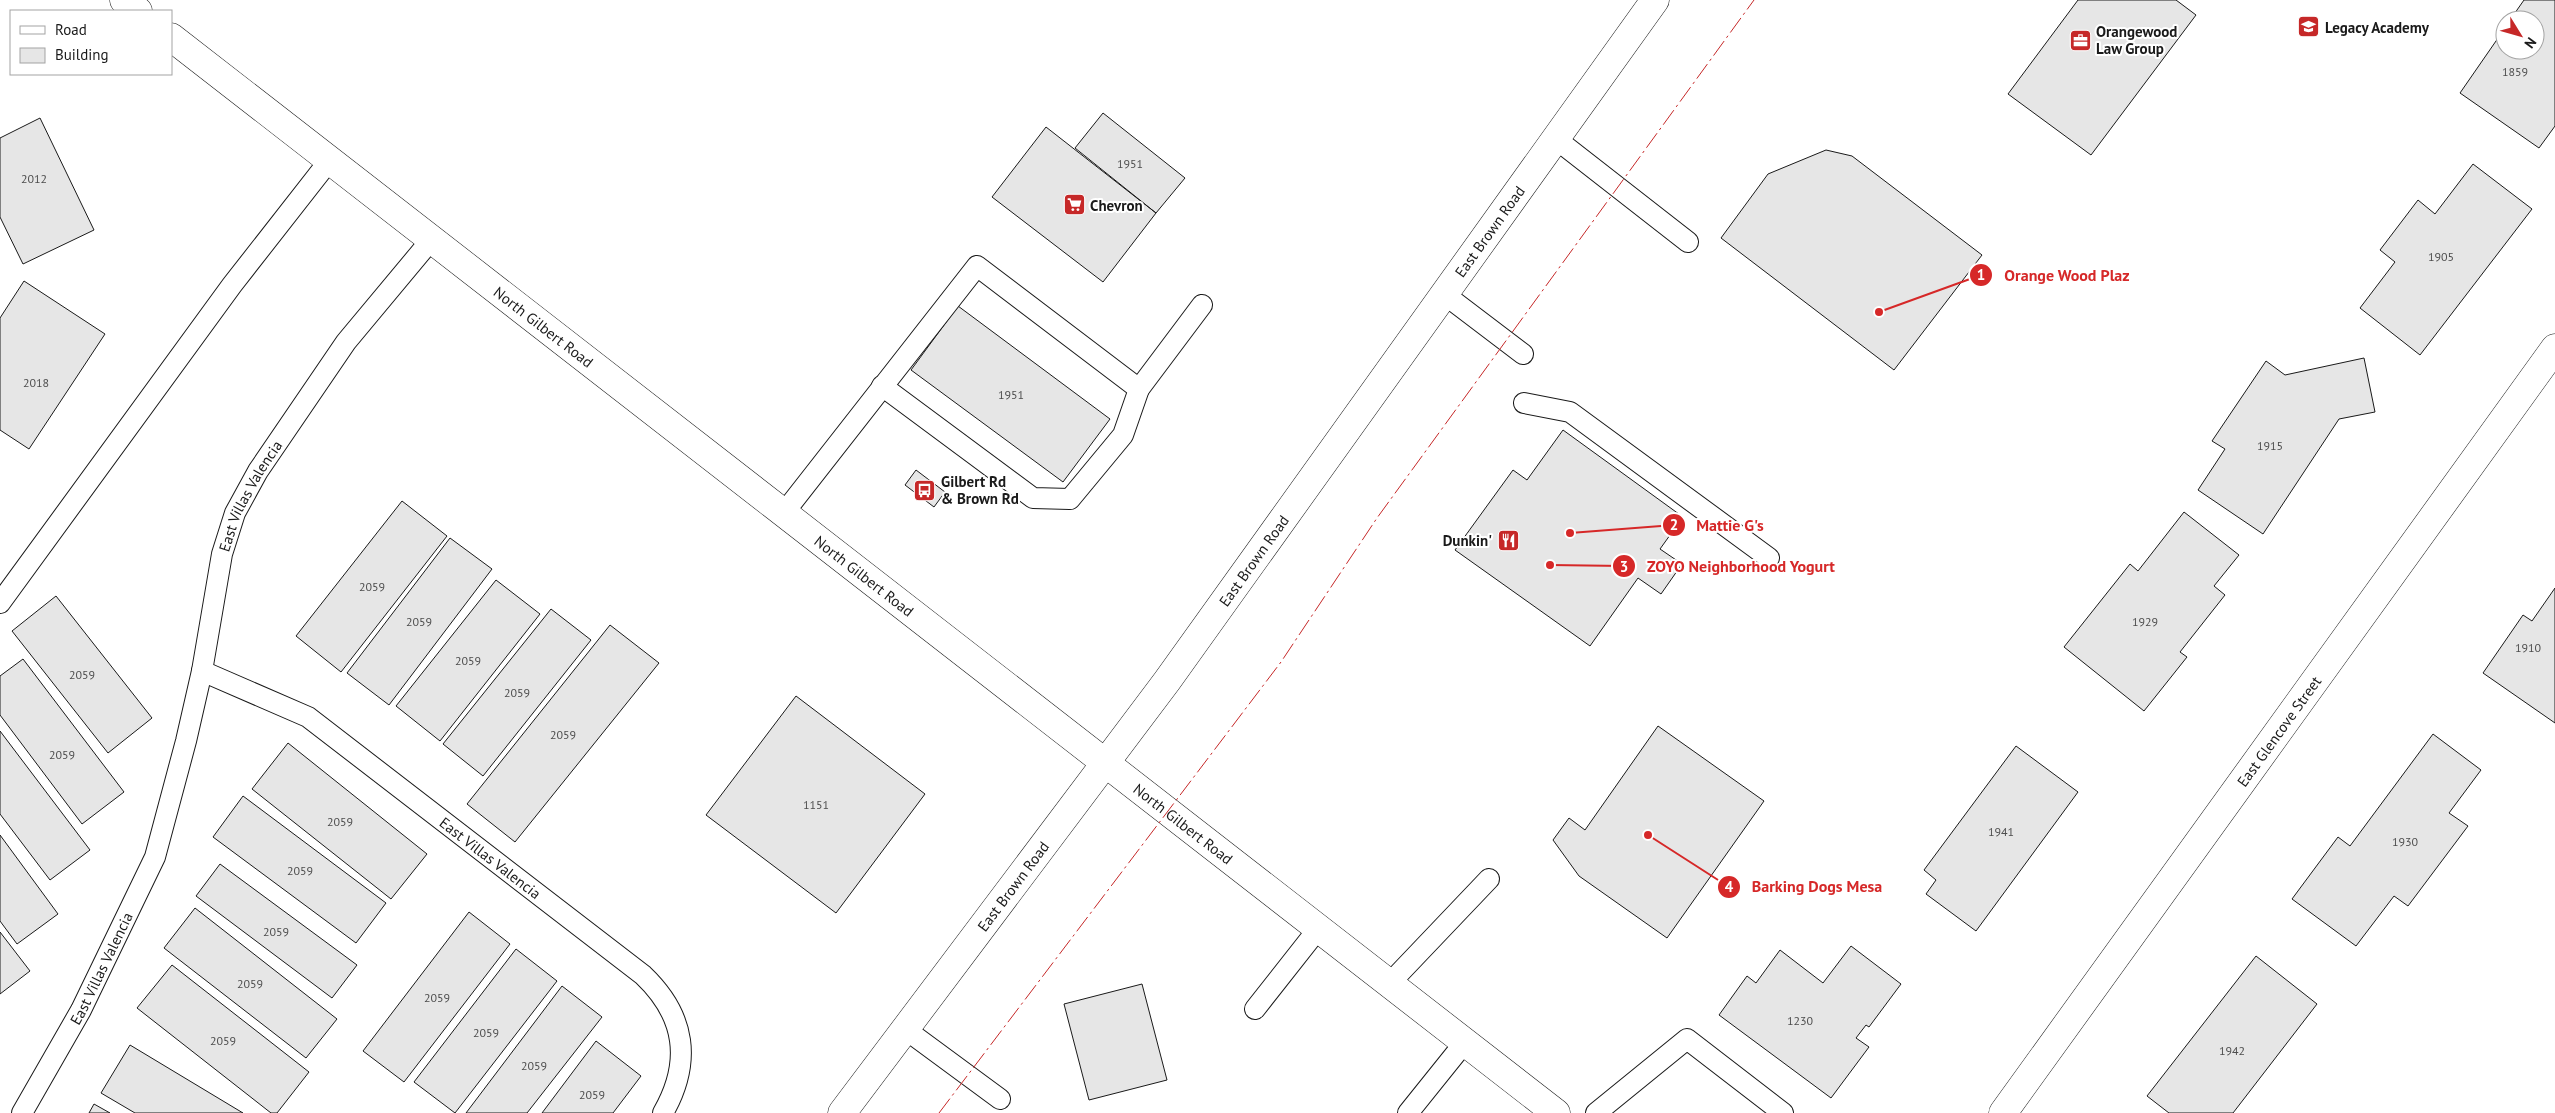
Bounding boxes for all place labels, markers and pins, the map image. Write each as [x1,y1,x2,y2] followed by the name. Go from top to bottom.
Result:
[2297,15,2321,39] school or university icon: Legacy Academy
[2325,18,2430,37] place label: Legacy Academy
[2096,22,2177,58] place label: Orangewood Law Group
[2068,28,2092,52] office icon: Orangewood Law Group
[1062,193,1086,217] supermarket icon: Chevron
[1090,196,1143,215] place label: Chevron
[1969,259,2139,290] callout: Orange Wood Plaz
[941,472,1019,508] place label: Gilbert Rd & Brown Rd
[913,478,937,502] bus stop icon: Gilbert Rd & Brown Rd
[1661,509,1774,540] callout: Mattie G's
[1496,528,1520,552] restaurant icon: Dunkin'
[1443,531,1492,550] place label: Dunkin'
[1611,551,1845,582] callout: ZOYO Neighborhood Yogurt
[1716,871,1892,902] callout: Barking Dogs Mesa

